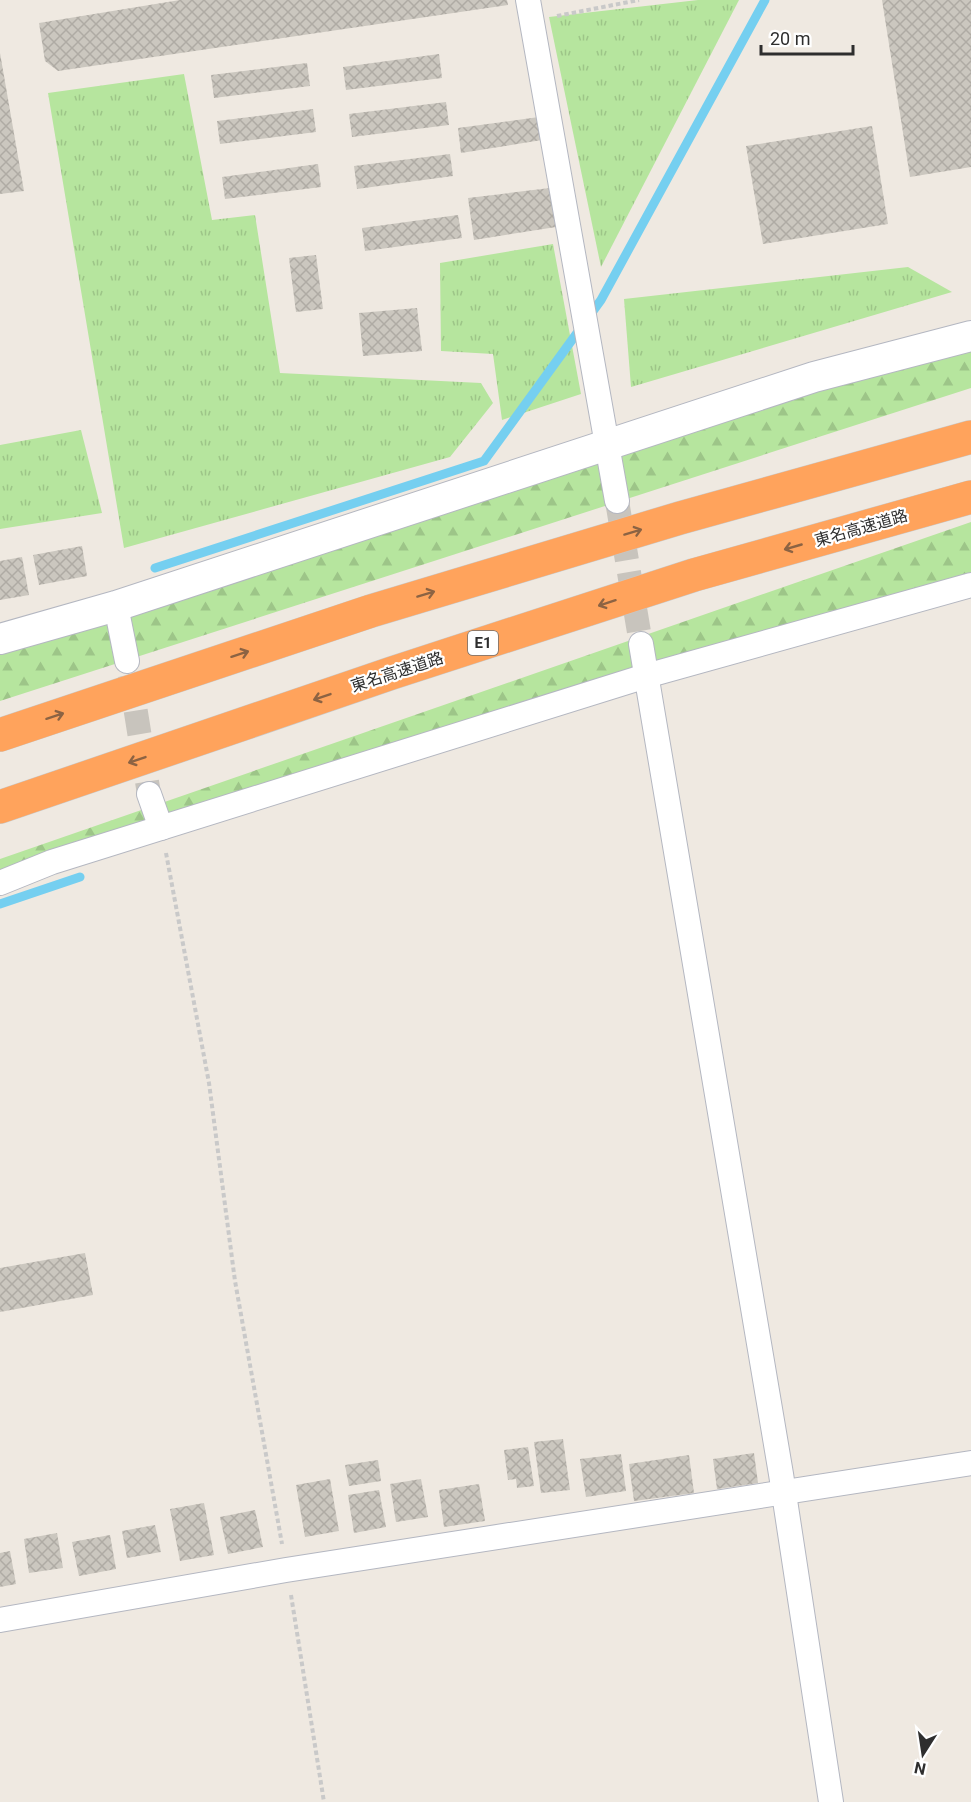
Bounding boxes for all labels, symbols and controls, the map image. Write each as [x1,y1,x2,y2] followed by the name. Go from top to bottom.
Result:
[761,18,852,56] scale bar
[770,28,810,49] text: 20 m
[812,506,910,550] street label: 東名高速道路
[623,526,642,537] one-way arrow
[784,542,803,553] one-way arrow
[416,588,435,599] one-way arrow
[598,599,617,610] one-way arrow
[468,631,498,655] road number: E1
[230,648,249,659] one-way arrow
[348,648,446,696] street label: 東名高速道路
[313,692,332,703] one-way arrow
[46,710,64,721] one-way arrow
[128,756,147,767] one-way arrow
[893,1724,953,1784] north arrow
[912,1758,927,1779] text: N

